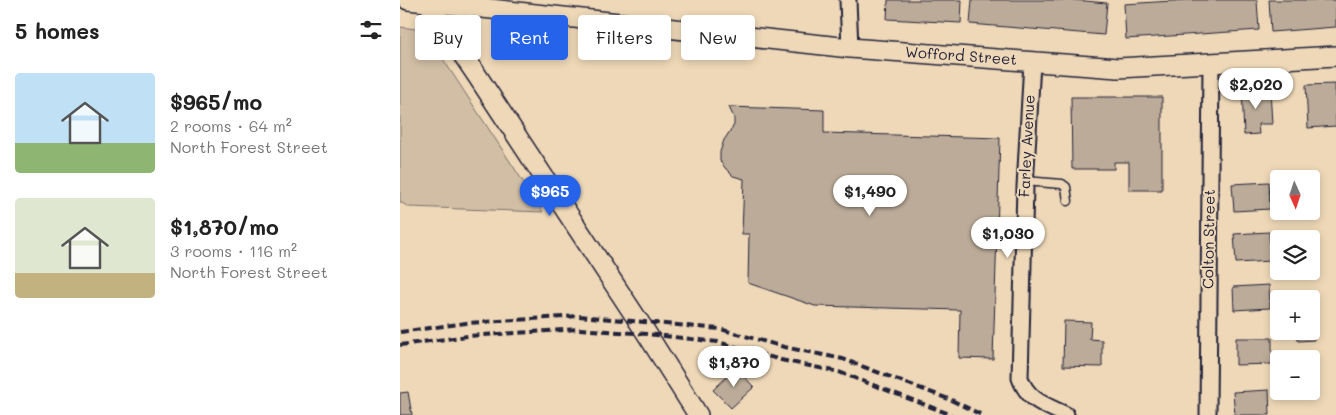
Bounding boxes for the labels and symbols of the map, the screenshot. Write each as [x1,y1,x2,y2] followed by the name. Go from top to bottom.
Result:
[904,41,1018,69] street label: Wofford Street
[1215,68,1297,110] pin: $2,020
[1013,94,1039,198] street label: Farley Avenue
[1270,170,1320,220] north arrow
[520,174,580,217] pin: $965
[829,174,911,217] pin: $1,490
[1197,189,1219,289] street label: Colton Street
[967,216,1049,259] pin: $1,030
[693,346,775,388] pin: $1,870

